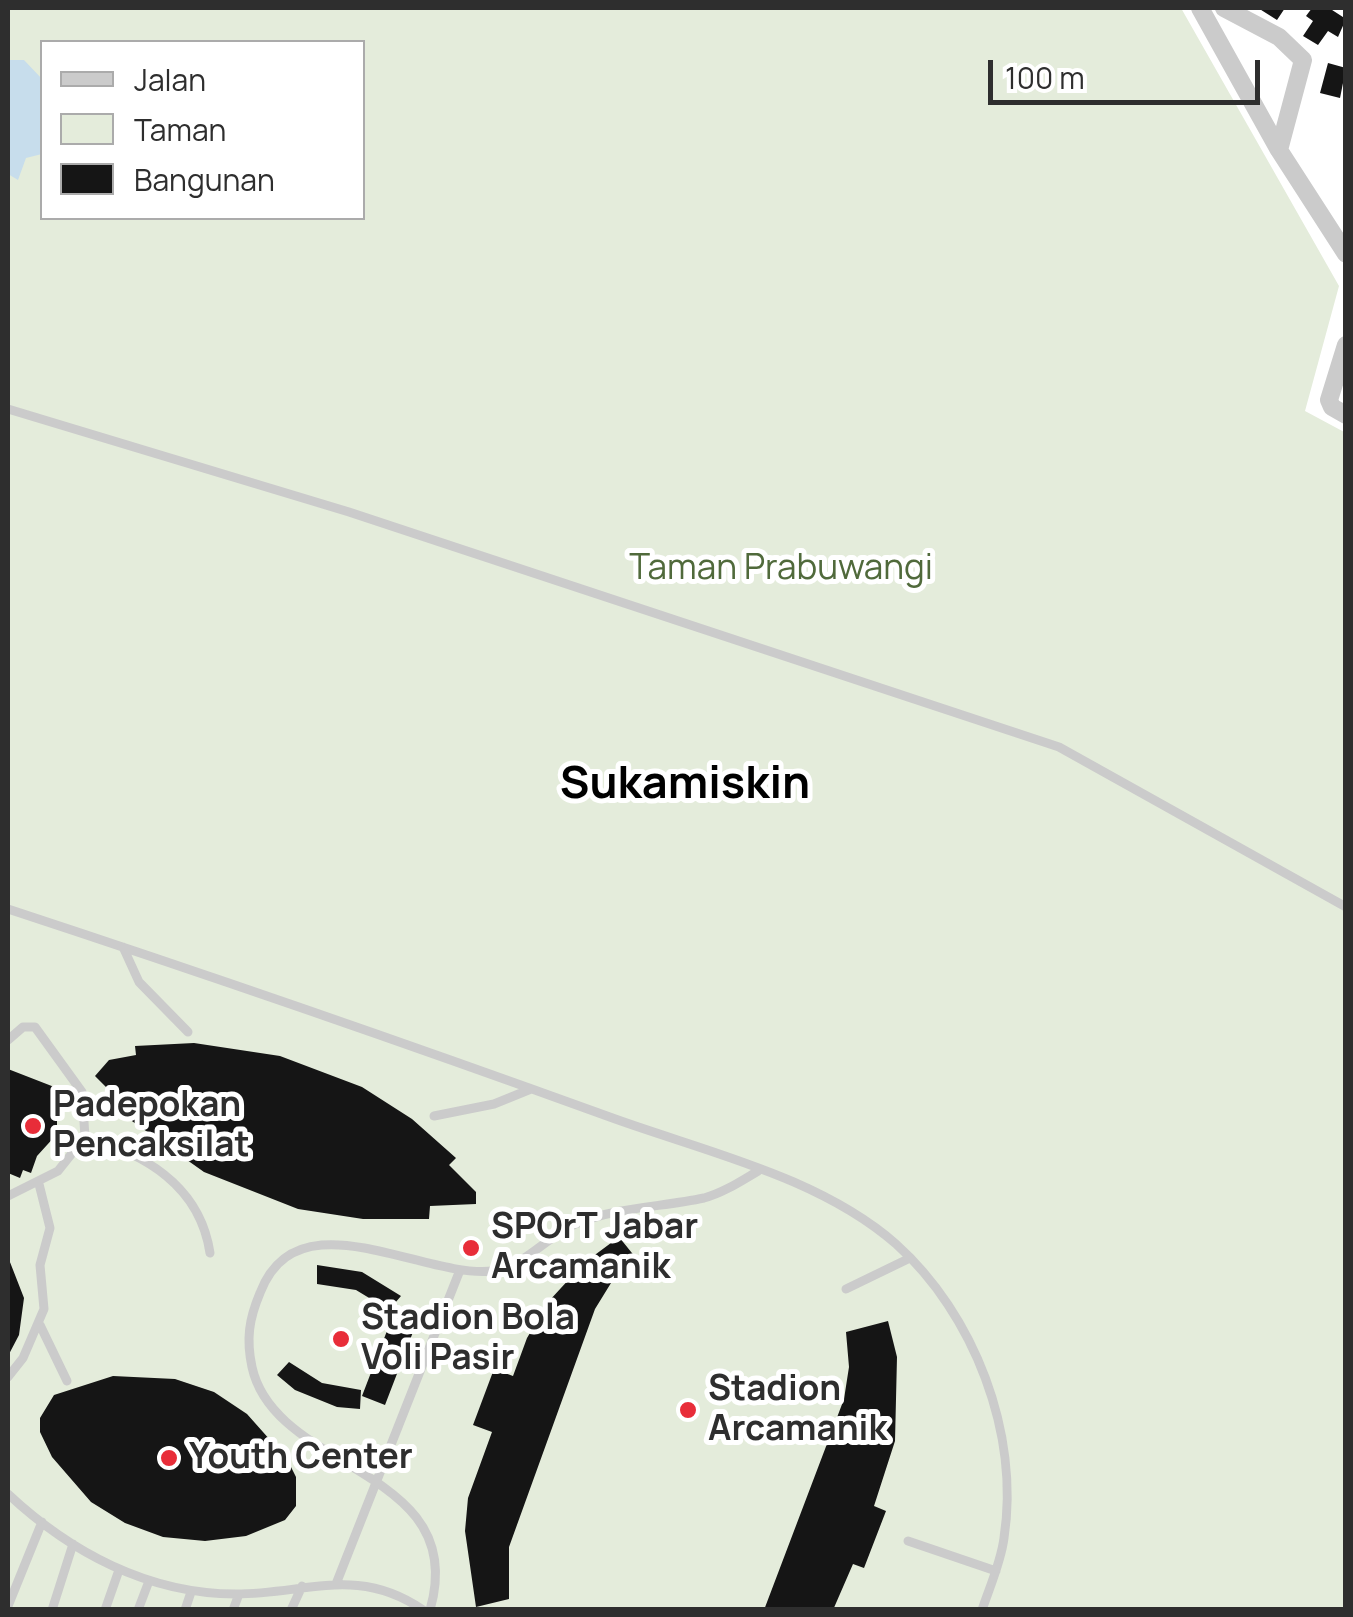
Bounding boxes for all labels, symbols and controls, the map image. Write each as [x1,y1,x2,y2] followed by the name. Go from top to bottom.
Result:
[40,40,365,220] legend
[993,40,1266,102] scale bar
[1005,57,1085,98] text: 100 m
[134,59,206,100] text: Jalan
[134,109,226,150] text: Taman
[134,159,275,200] text: Bangunan
[629,548,933,590] park label: Taman Prabuwangi
[560,758,810,812] district label: Sukamiskin
[53,1085,250,1167] place label: Padepokan Pencaksilat
[22,1115,44,1137] marker: Padepokan Pencaksilat
[491,1207,698,1289] place label: SPOrT Jabar Arcamanik
[460,1237,482,1259] marker: SPOrT Jabar Arcamanik
[361,1298,575,1380] place label: Stadion Bola Voli Pasir
[330,1328,352,1350] marker: Stadion Bola Voli Pasir
[708,1369,887,1451] place label: Stadion Arcamanik
[677,1399,699,1421] marker: Stadion Arcamanik
[189,1437,413,1479] place label: Youth Center
[158,1447,180,1469] marker: Youth Center

